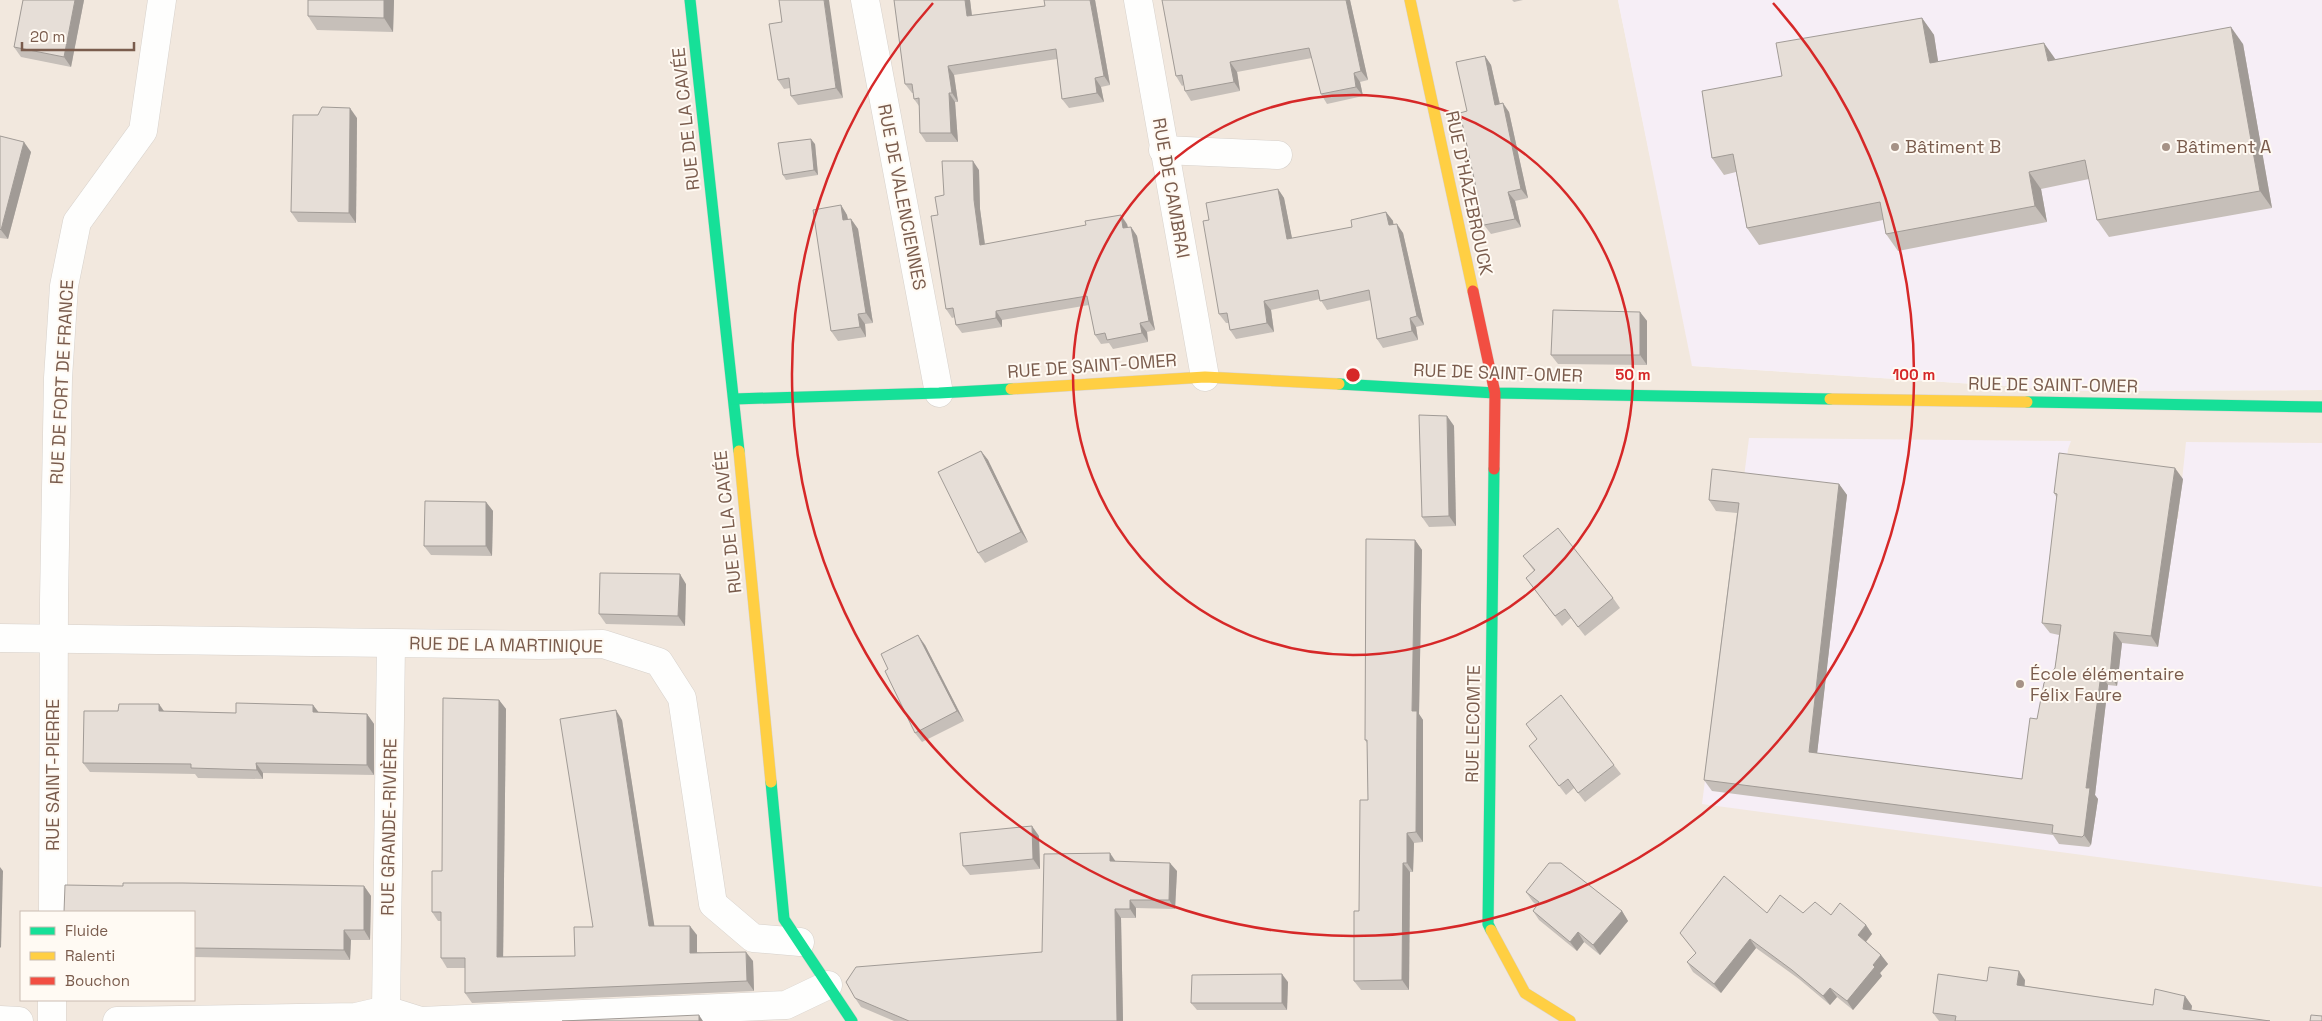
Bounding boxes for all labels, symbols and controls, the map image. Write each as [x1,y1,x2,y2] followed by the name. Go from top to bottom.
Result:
[22,20,135,52] scale bar
[30,27,65,46] text: 20 m
[667,46,704,192] street label: RUE DE LA CAVÉE
[873,102,932,292] street label: RUE DE VALENCIENNES
[1441,108,1498,277] street label: RUE D'HAZEBROUCK
[1148,116,1195,260] street label: RUE DE CAMBRAI
[1905,135,2001,158] place label: Bâtiment B
[2176,135,2271,158] place label: Bâtiment A
[1889,141,1901,153] marker: Bâtiment B
[2160,141,2172,153] marker: Bâtiment A
[45,279,78,485] street label: RUE DE FORT DE FRANCE
[1006,348,1177,383] street label: RUE DE SAINT-OMER
[1413,358,1583,387] street label: RUE DE SAINT-OMER
[1615,365,1651,384] text: 50 m
[1893,365,1935,384] text: 100 m
[1344,366,1362,384] centre of rings
[1968,372,2138,397] street label: RUE DE SAINT-OMER
[709,449,746,595] street label: RUE DE LA CAVÉE
[409,631,603,658] street label: RUE DE LA MARTINIQUE
[2030,662,2184,706] place label: École élémentaire Félix Faure
[1460,665,1485,783] street label: RUE LECOMTE
[2014,678,2026,690] marker: École élémentaire Félix Faure
[41,699,64,851] street label: RUE SAINT-PIERRE
[375,738,402,916] street label: RUE GRANDE-RIVIÈRE
[20,911,195,1001] legend
[65,921,108,940] text: Fluide
[65,946,115,965] text: Ralenti
[65,971,130,990] text: Bouchon

